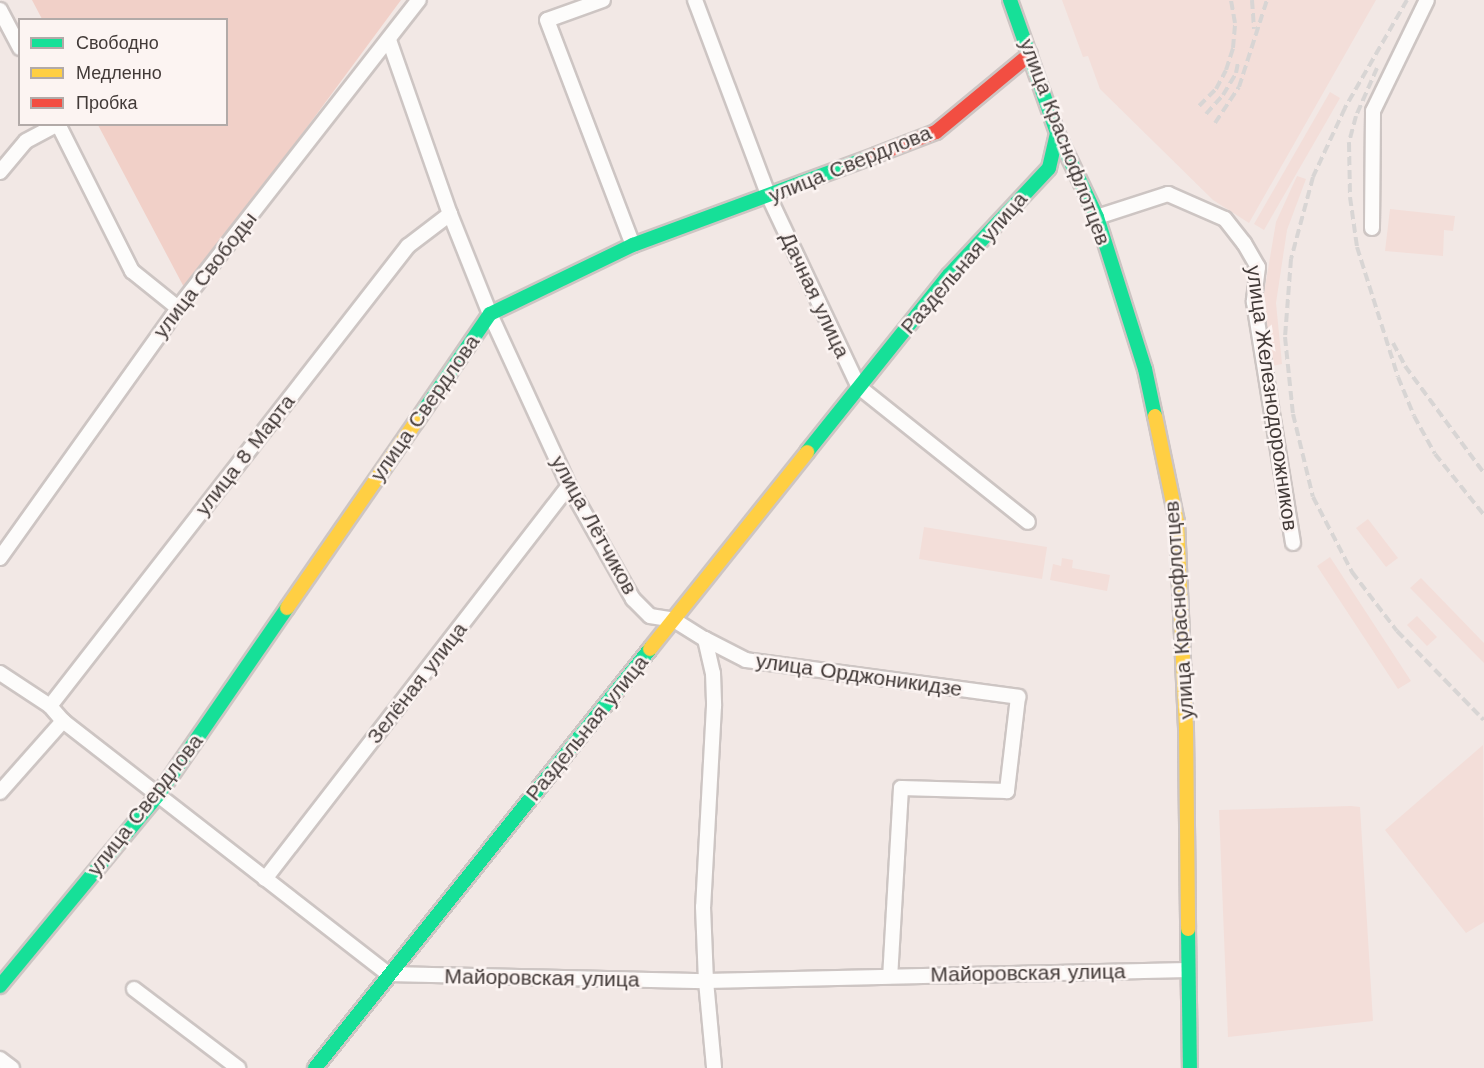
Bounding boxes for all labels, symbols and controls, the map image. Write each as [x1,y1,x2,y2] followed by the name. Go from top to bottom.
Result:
[18,18,228,126] legend
[76,32,159,53] text: Свободно
[1014,35,1116,249] street label: улица Краснофлотцев
[76,62,162,83] text: Медленно
[76,92,138,113] text: Пробка
[765,120,935,208] street label: улица Свердлова
[895,187,1033,339] street label: Раздельная улица
[148,207,262,343] street label: улица Свободы
[775,228,855,362] street label: Дачная улица
[1241,264,1303,532] street label: улица Железнодорожников
[365,330,485,486] street label: улица Свердлова
[190,389,300,521] street label: улица 8 Марта
[545,451,643,599] street label: улица Лётчиков
[1159,500,1199,720] street label: улица Краснофлотцев
[362,617,472,749] street label: Зелёная улица
[754,648,964,702] street label: улица Орджоникидзе
[521,650,653,806] street label: Раздельная улица
[82,729,208,881] street label: улица Свердлова
[930,959,1126,987] street label: Майоровская улица
[444,964,640,992] street label: Майоровская улица

